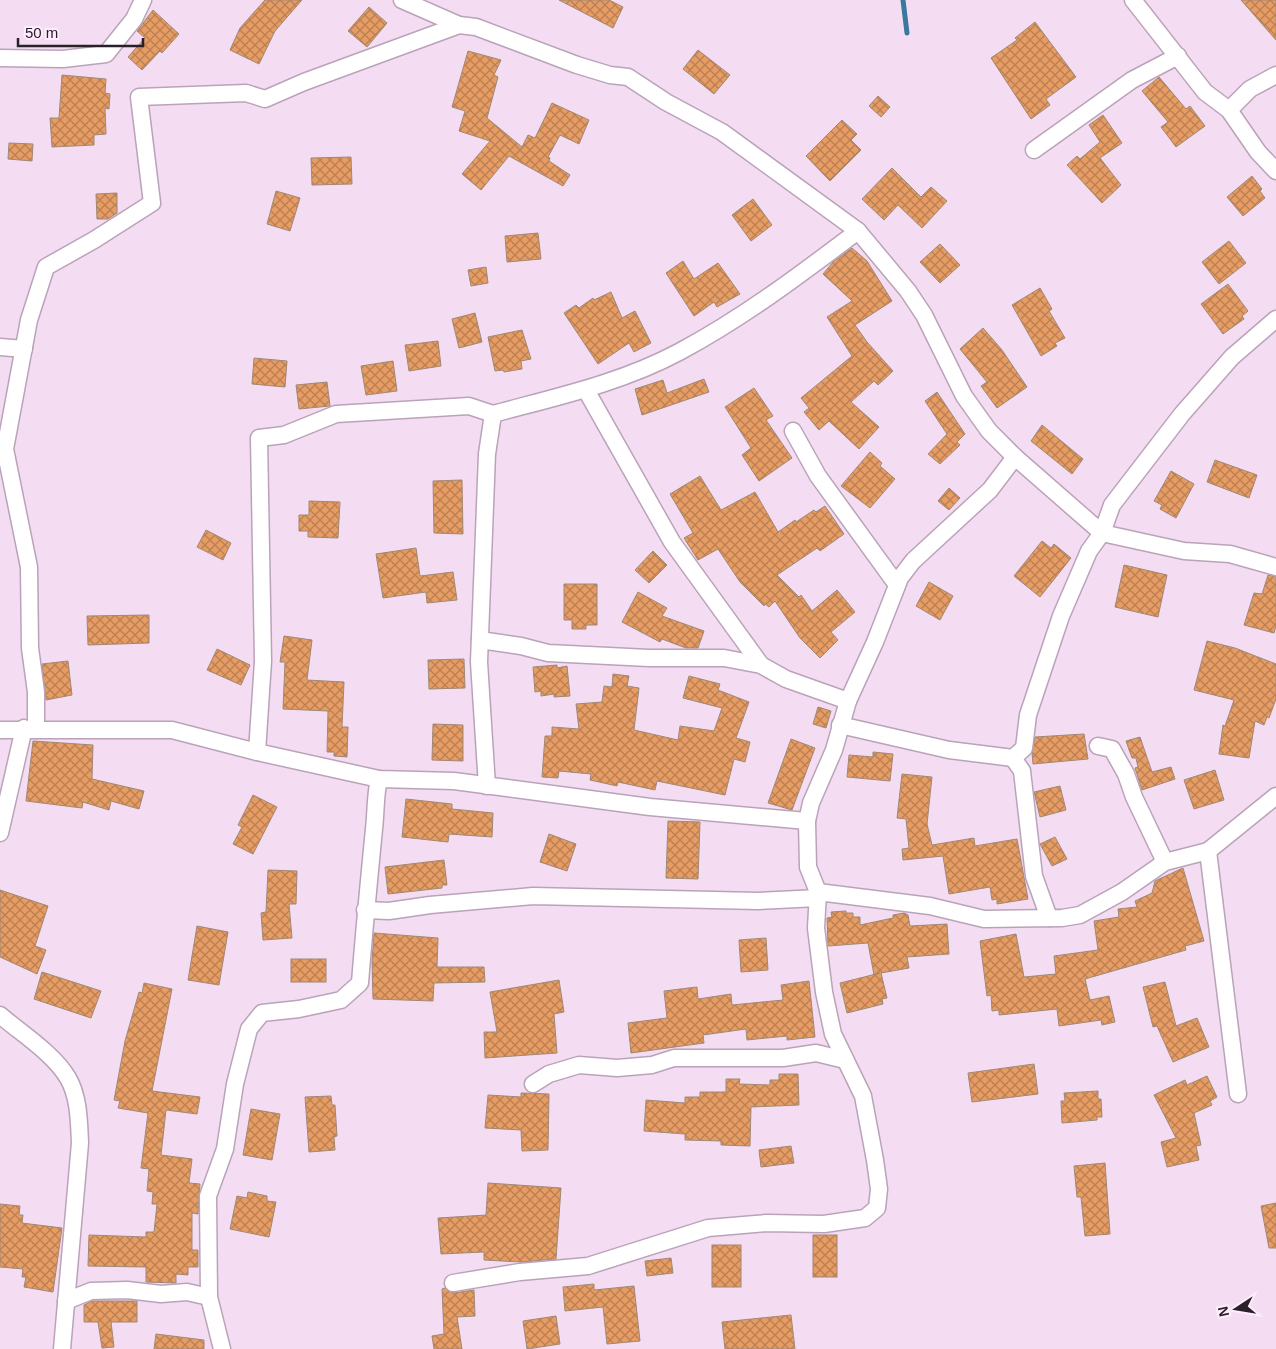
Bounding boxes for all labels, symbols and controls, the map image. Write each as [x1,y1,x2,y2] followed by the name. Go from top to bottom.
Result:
[18,15,142,47] scale bar
[25,24,58,41] text: 50 m
[1211,1284,1261,1334] north arrow
[1214,1305,1232,1318] text: N

